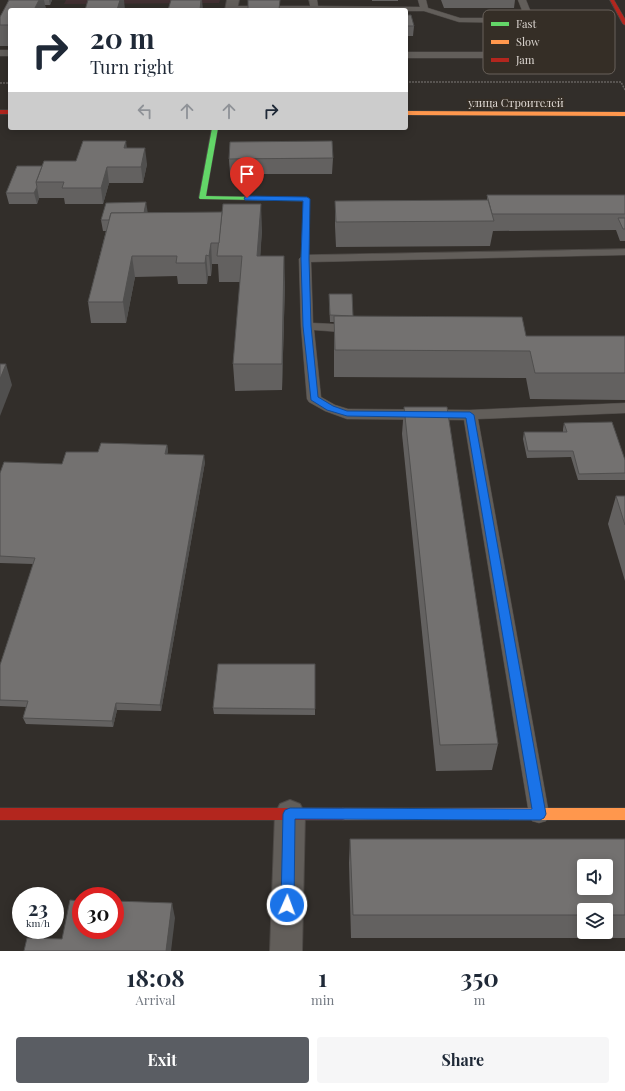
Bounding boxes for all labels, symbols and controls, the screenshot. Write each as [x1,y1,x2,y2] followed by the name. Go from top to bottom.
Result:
[483,10,615,74] legend
[516,16,536,31] text: Fast
[90,19,155,56] text: 20 m
[24,24,76,76] icon: right
[516,34,540,49] text: Slow
[515,52,535,67] text: Jam
[90,55,173,79] text: Turn right
[467,95,564,110] street label: улица Строителей
[134,100,156,122] icon: left
[176,100,198,122] icon: ahead
[218,100,240,122] icon: ahead
[260,100,282,122] icon: right
[230,157,264,198] pin
[236,163,258,185] icon: arrive
[577,859,613,939] map controls
[577,859,613,895] button: sound
[266,884,308,926] position arrow
[72,887,124,939] speed limit sign: 30
[28,894,48,921] text: 23
[577,903,613,939] button: layers
[26,916,50,930] text: km/h
[126,961,185,993] text: 18:08
[318,961,327,993] text: 1
[460,961,499,993] text: 350
[136,991,176,1008] text: Arrival
[311,991,334,1008] text: min
[474,991,485,1008] text: m
[16,1037,309,1083] button: Exit
[317,1037,609,1083] button: Share

